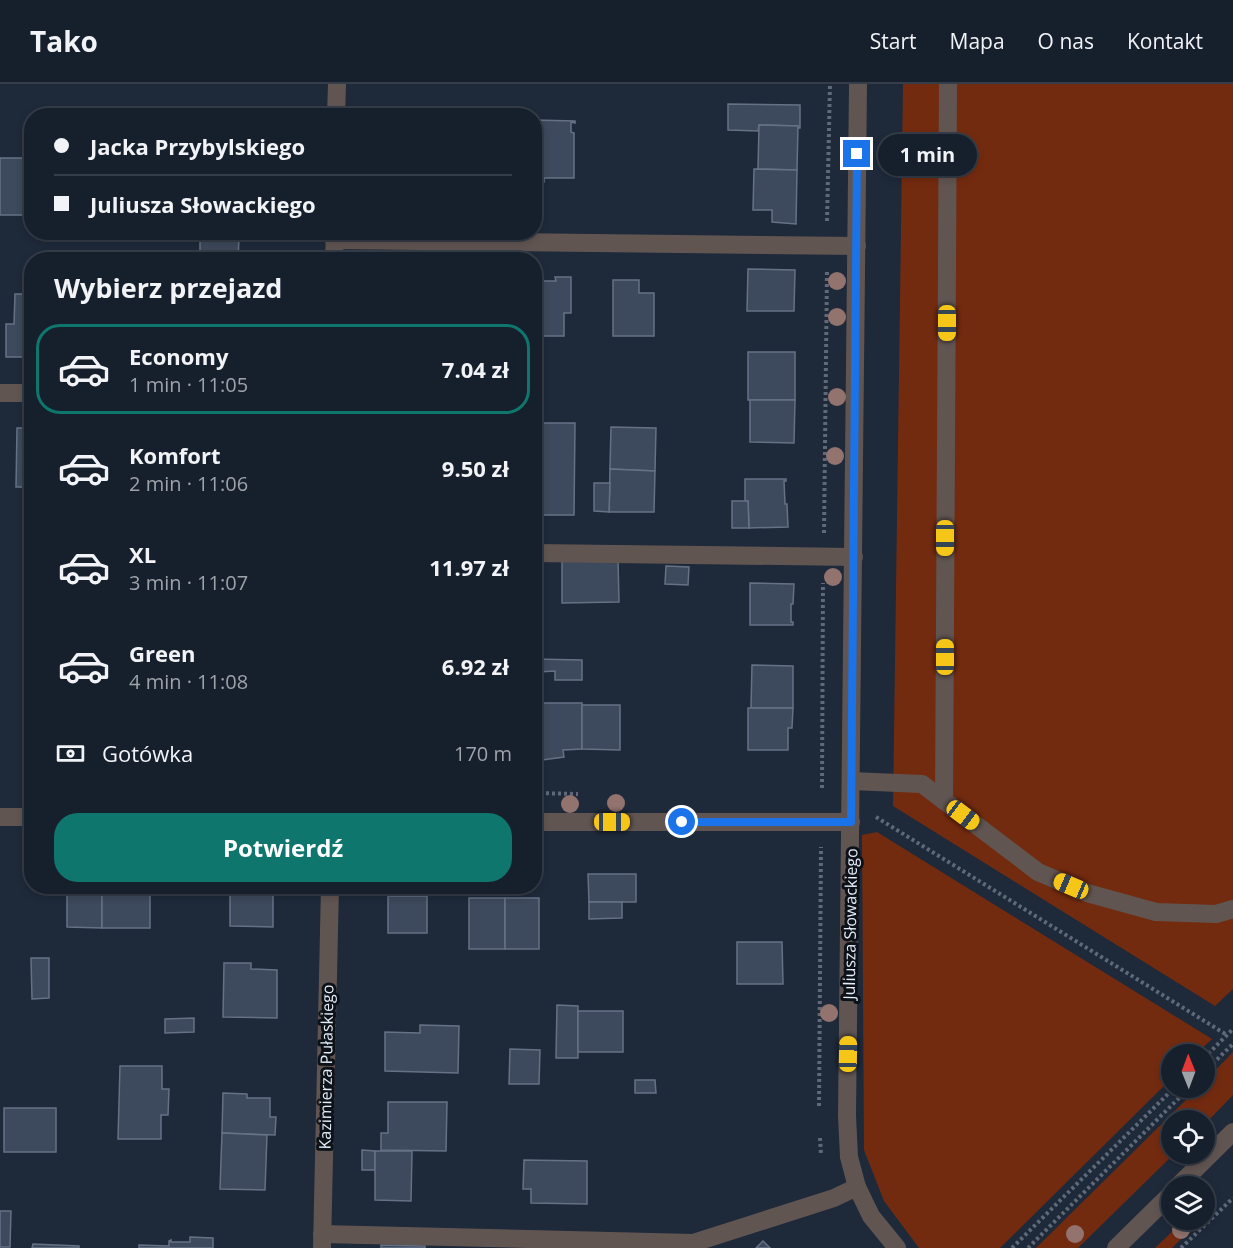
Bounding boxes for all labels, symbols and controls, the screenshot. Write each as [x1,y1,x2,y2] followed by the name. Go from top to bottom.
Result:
[30,22,98,60] text: Tako
[870,27,917,55] text: Start
[950,27,1005,55] text: Mapa
[1038,27,1094,55] text: O nas
[1127,27,1203,55] text: Kontakt
[90,131,305,161] text: Jacka Przybylskiego
[878,133,977,175] callout: 1 min
[843,140,870,167] route end
[900,141,955,168] text: 1 min
[90,189,316,219] text: Juliusza Słowackiego
[54,269,282,306] text: Wybierz przejazd
[938,305,956,341] car
[129,341,228,371] text: Economy
[57,342,111,396] icon: car
[442,354,509,384] text: 7.04 zł
[129,371,248,398] text: 1 min · 11:05
[129,440,221,470] text: Komfort
[57,441,111,495] icon: car
[442,453,509,483] text: 9.50 zł
[129,470,248,497] text: 2 min · 11:06
[936,520,954,556] car
[129,539,156,569] text: XL
[57,540,111,594] icon: car
[429,552,509,582] text: 11.97 zł
[129,569,248,596] text: 3 min · 11:07
[129,638,195,668] text: Green
[57,639,111,693] icon: car
[936,639,954,675] car
[442,651,509,681] text: 6.92 zł
[129,668,248,695] text: 4 min · 11:08
[54,737,87,770] icon: cash
[102,738,193,768] text: Gotówka
[454,740,512,767] text: 170 m
[943,797,983,833] car
[668,808,695,835] route start
[54,813,512,882] button: Potwierdź
[594,813,630,831] car
[838,848,862,1002] street label: Juliusza Słowackiego
[1051,871,1091,901] car
[314,984,338,1150] street label: Kazimierza Pułaskiego
[839,1036,857,1072] car
[1161,1044,1215,1098] north arrow
[1161,1044,1215,1230] map controls
[1161,1110,1215,1164] button: locate
[1161,1176,1215,1230] button: layers

